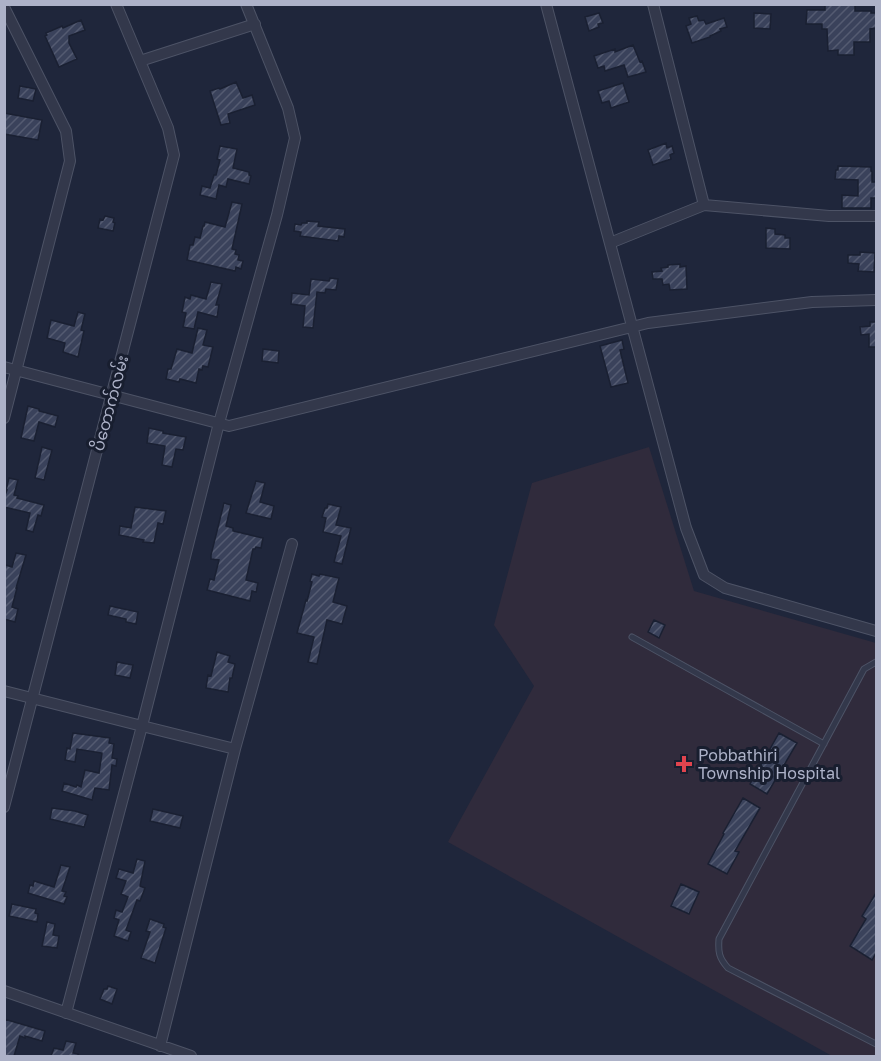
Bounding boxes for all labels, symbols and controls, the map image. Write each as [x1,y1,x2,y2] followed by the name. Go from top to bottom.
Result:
[87,353,132,453] street label: ပိတောက်လမ်း
[698,745,840,783] place label: Pobbathiri Township Hospital
[675,755,693,773] marker: Pobbathiri Township Hospital

